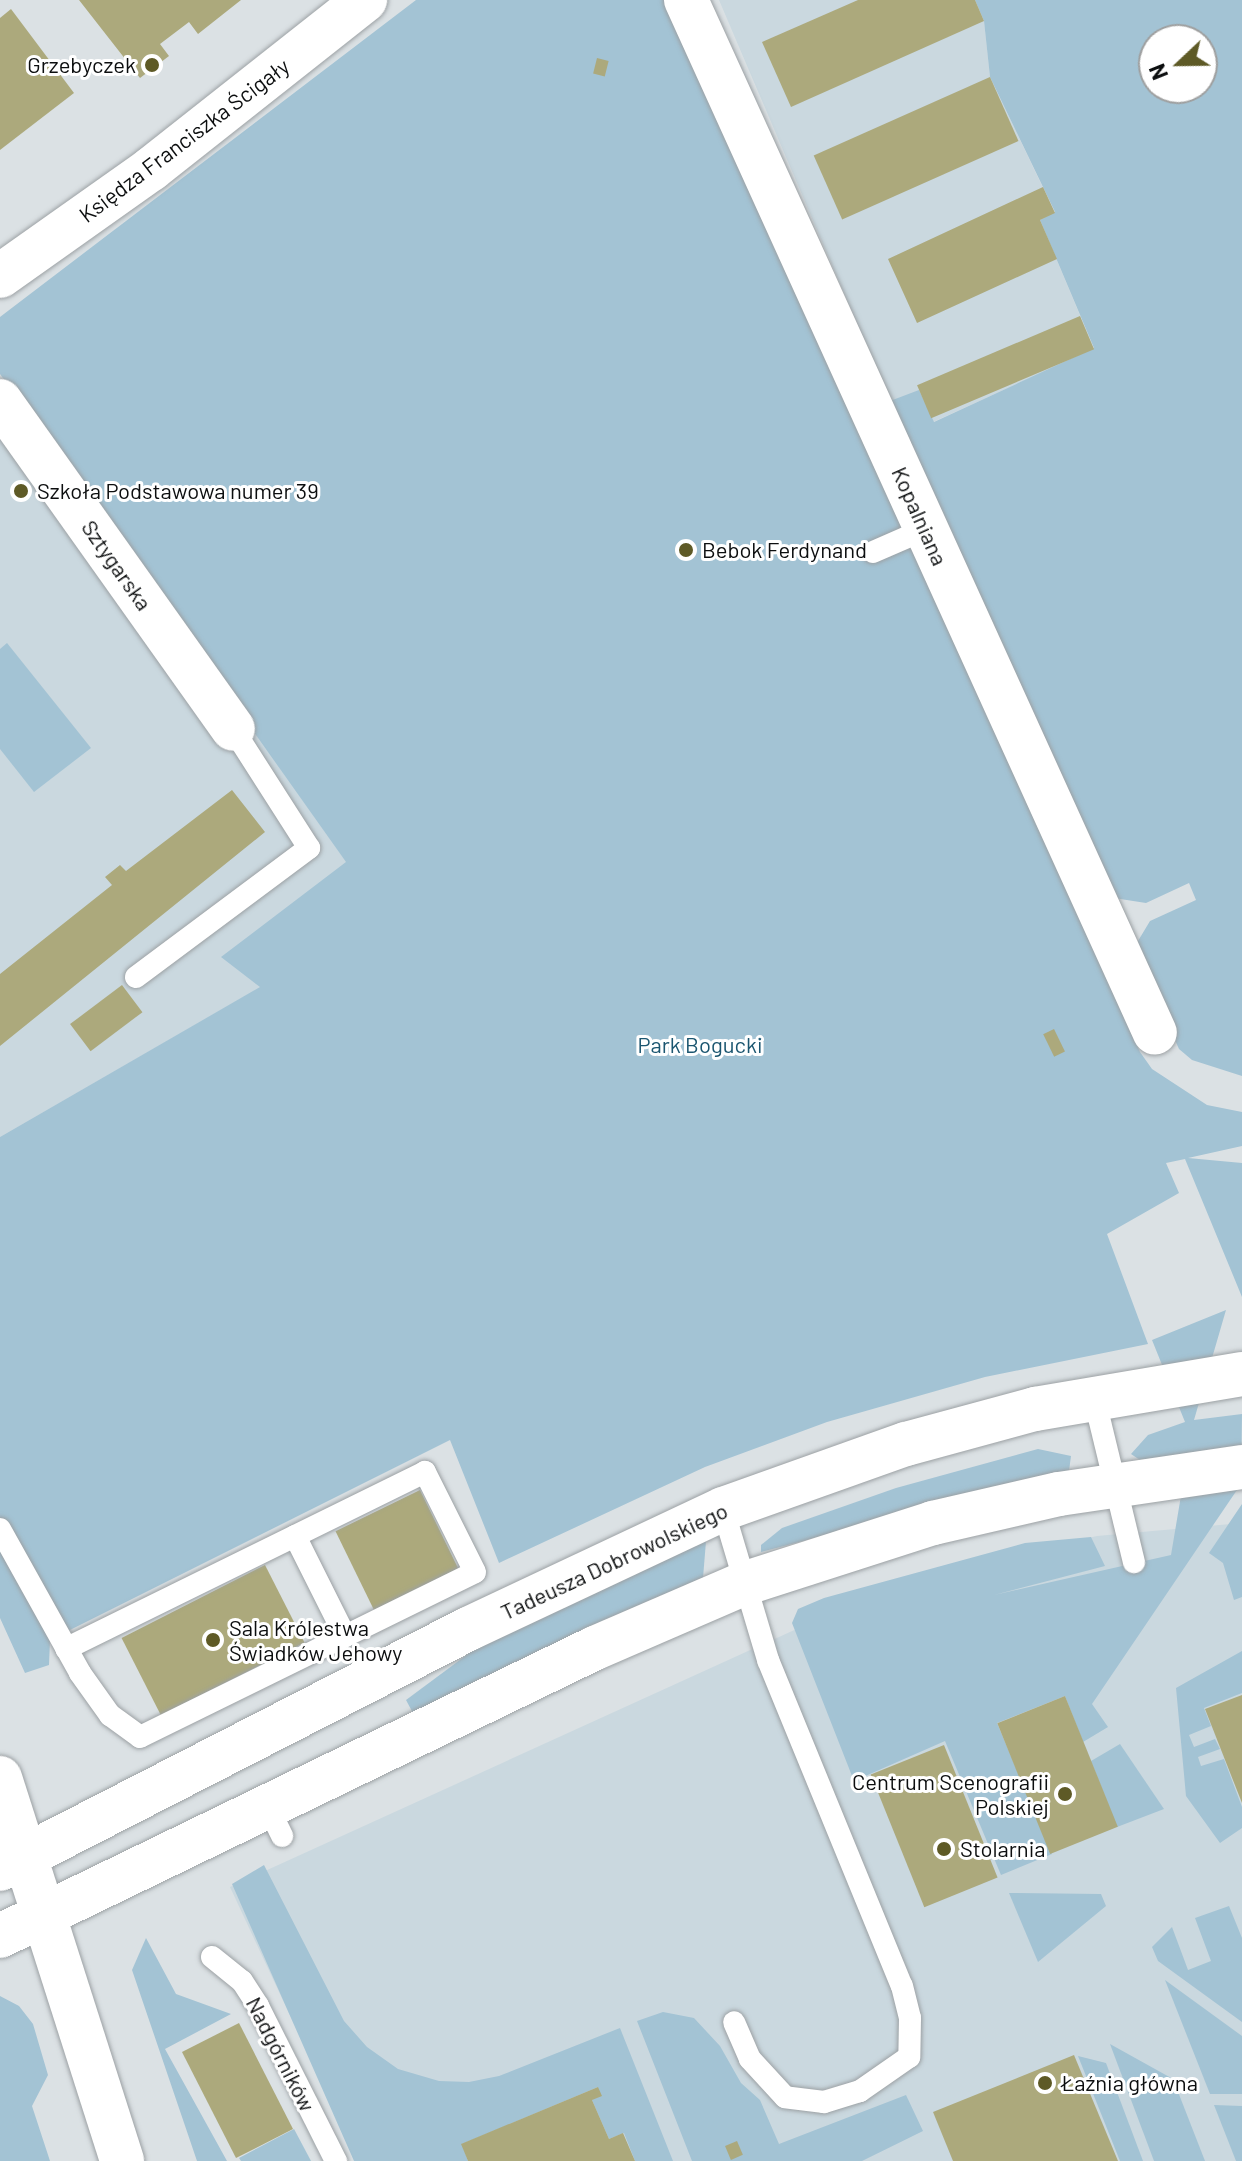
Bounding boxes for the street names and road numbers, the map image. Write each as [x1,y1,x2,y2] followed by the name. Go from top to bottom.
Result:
[74,52,294,228] street label: Księdza Franciszka Ścigały
[887,463,953,569] street label: Kopalniana
[76,515,158,615] street label: Sztygarska
[496,1497,732,1625] street label: Tadeusza Dobrowolskiego
[241,1992,321,2116] street label: Nadgórników

